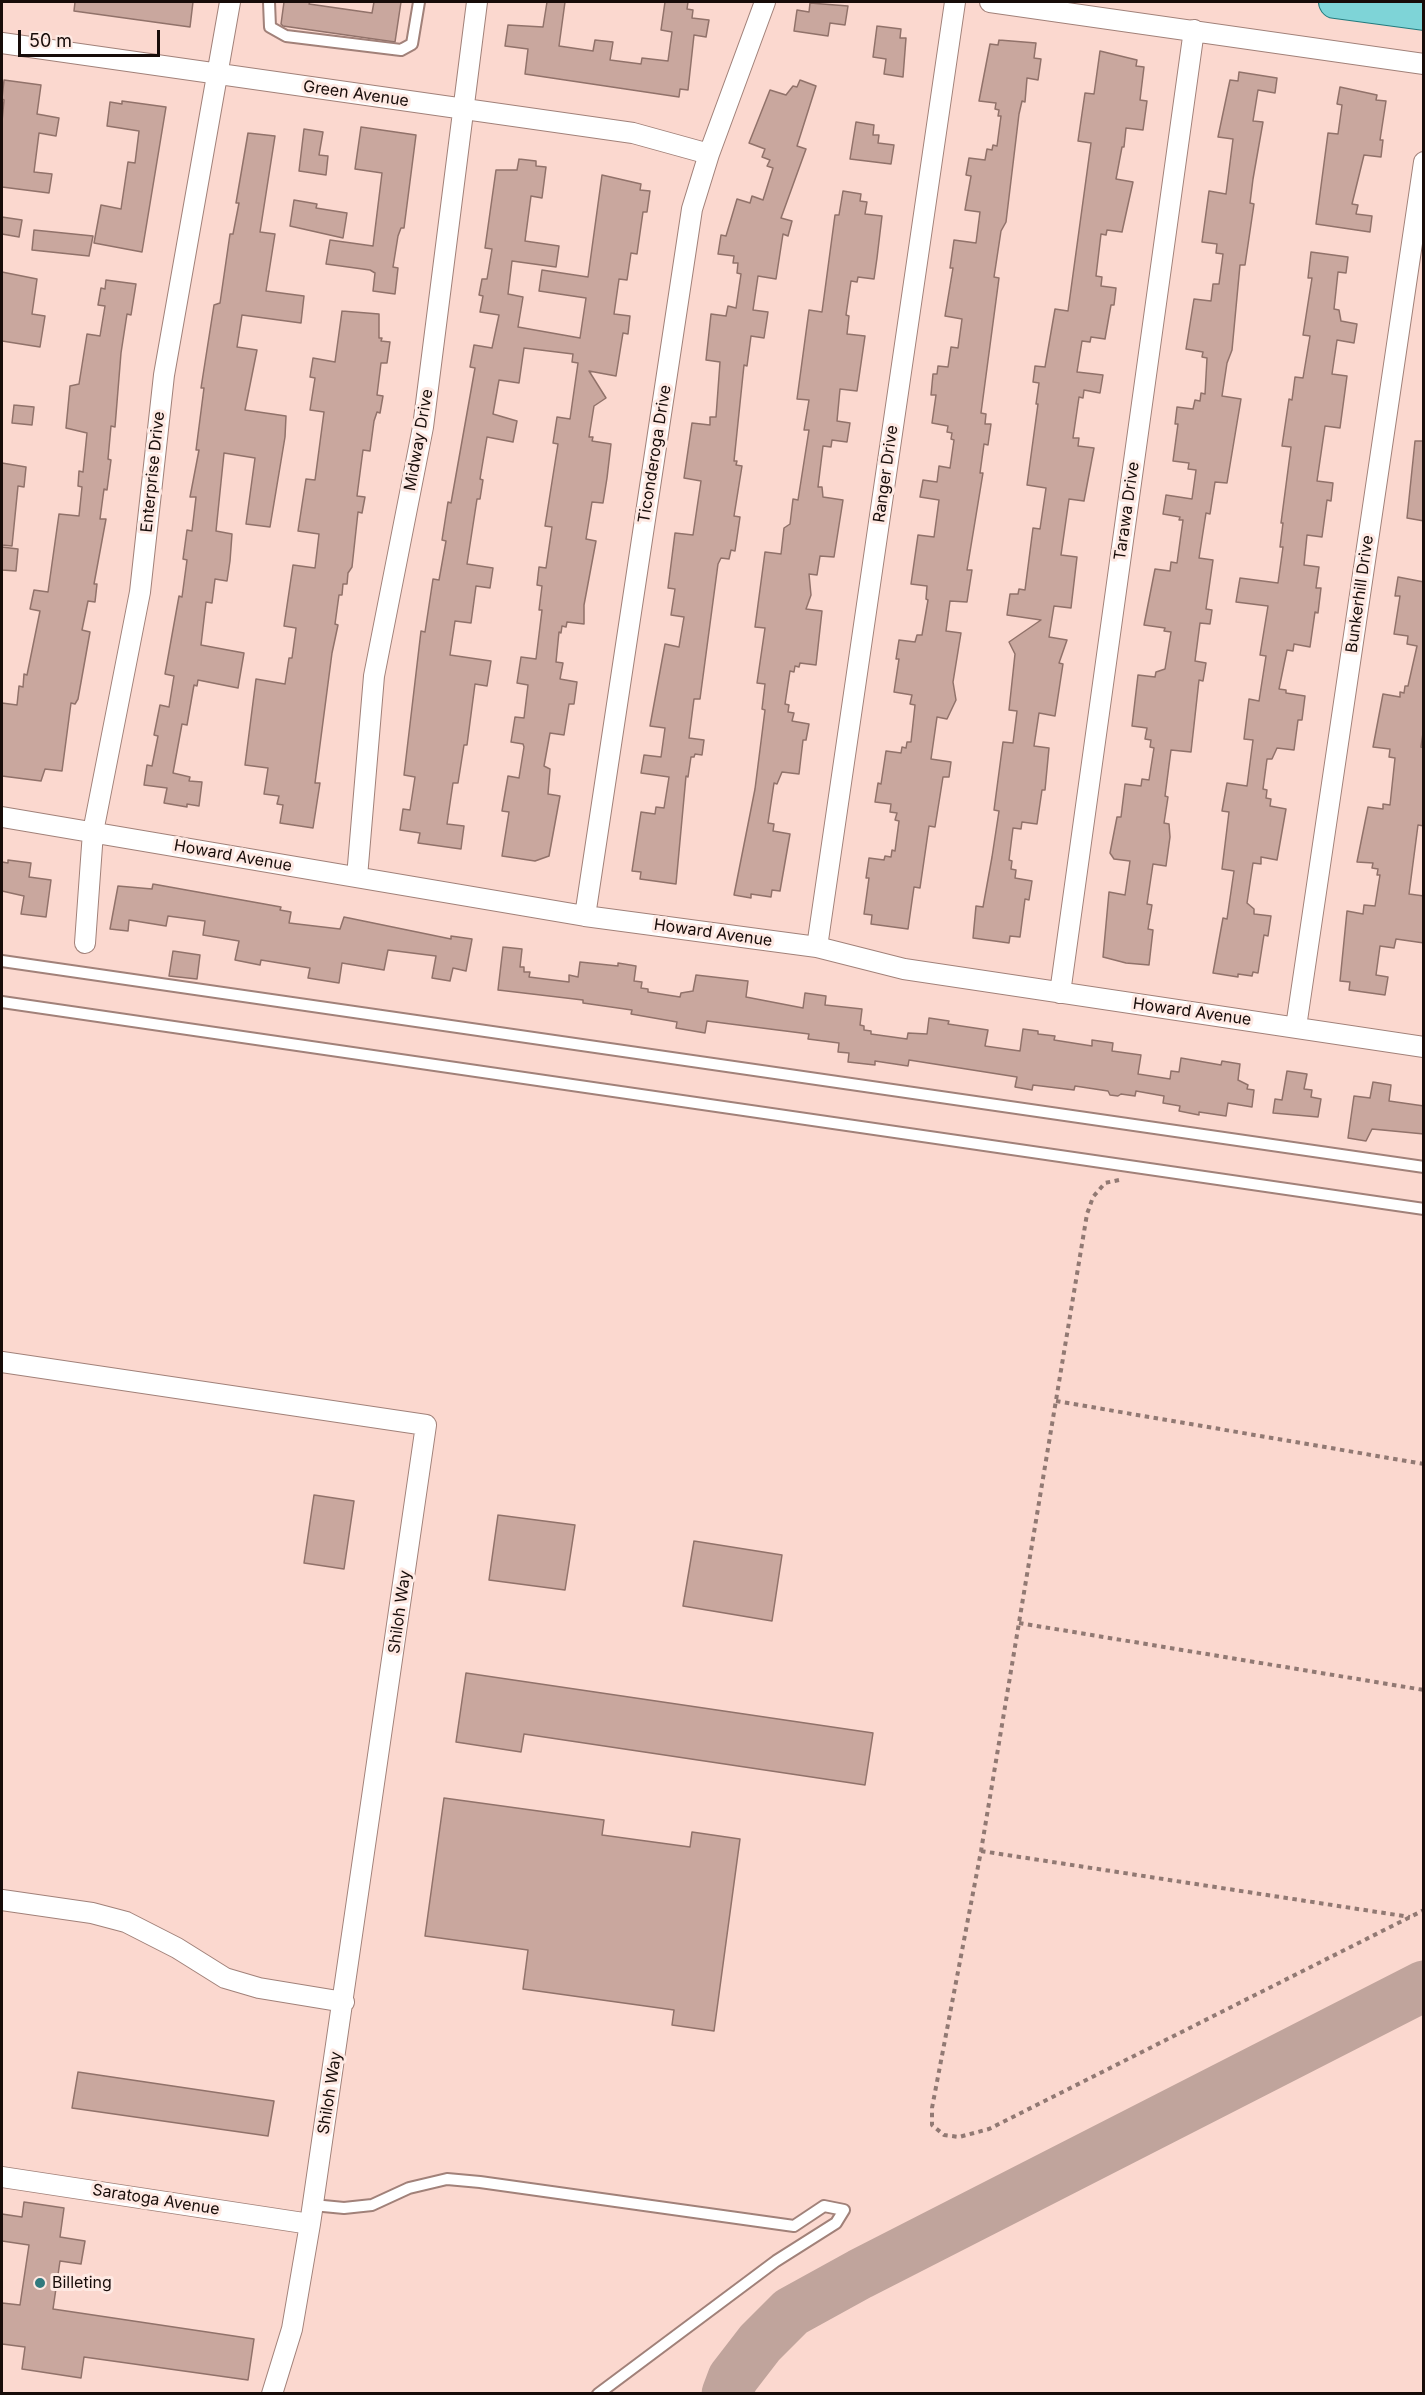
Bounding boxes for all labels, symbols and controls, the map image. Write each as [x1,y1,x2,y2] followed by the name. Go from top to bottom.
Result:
[21,18,164,56] scale bar
[29,30,72,51] text: 50 m
[302,77,410,111] street label: Green Avenue
[635,383,675,525] street label: Ticonderoga Drive
[401,388,437,492] street label: Midway Drive
[137,410,169,534] street label: Enterprise Drive
[870,424,902,524] street label: Ranger Drive
[1111,460,1143,562] street label: Tarawa Drive
[1342,534,1378,654] street label: Bunkerhill Drive
[172,836,294,876] street label: Howard Avenue
[652,915,774,951] street label: Howard Avenue
[1131,994,1253,1030] street label: Howard Avenue
[385,1569,415,1655] street label: Shiloh Way
[314,2050,346,2136] street label: Shiloh Way
[91,2180,221,2220] street label: Saratoga Avenue
[52,2273,112,2293] place label: Billeting
[33,2276,47,2290] marker: Billeting

